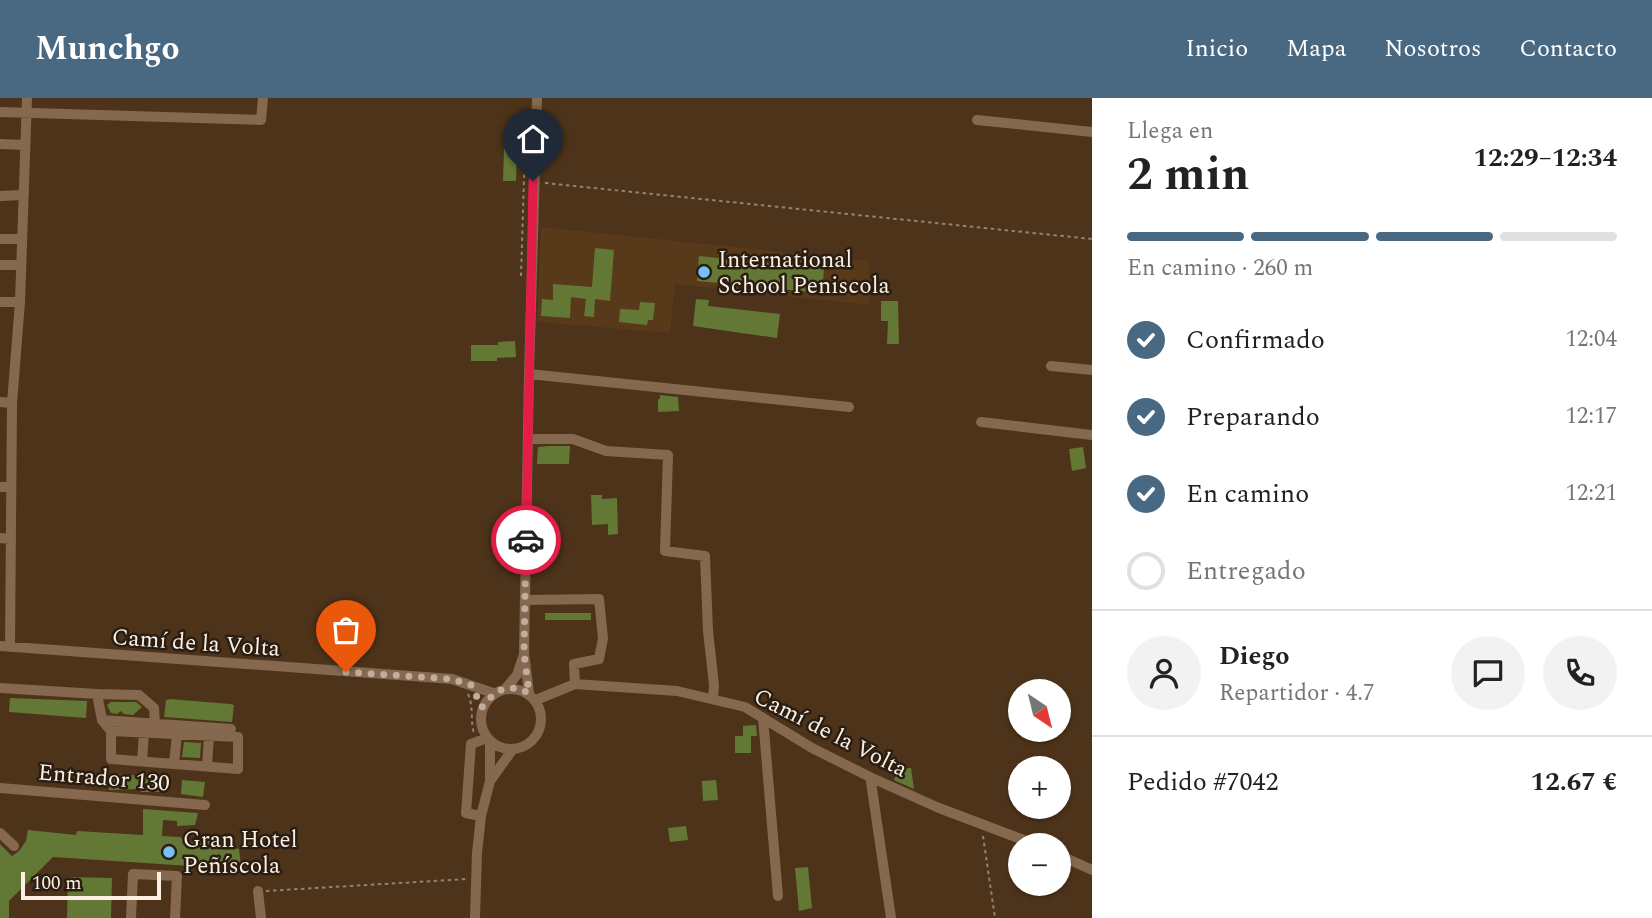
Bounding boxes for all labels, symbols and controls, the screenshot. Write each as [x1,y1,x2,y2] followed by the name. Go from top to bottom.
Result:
[35,24,180,74] text: Munchgo
[1185,31,1248,67] text: Inicio
[1286,31,1346,67] text: Mapa
[1384,31,1481,67] text: Nosotros
[1519,31,1617,67] text: Contacto
[503,109,563,181] pin
[1127,114,1213,149] text: Llega en
[514,120,552,158] icon: home
[1473,138,1617,178] text: 12:29–12:34
[1127,140,1249,210] text: 2 min
[718,243,890,304] place label: International School Peniscola
[1127,251,1313,286] text: En camino · 260 m
[696,264,712,280] marker: International School Peniscola
[1186,320,1325,360] text: Confirmado
[1127,321,1165,359] icon: check
[1565,322,1617,357] text: 12:04
[1186,397,1320,437] text: Preparando
[1127,398,1165,436] icon: check
[1565,399,1617,434] text: 12:17
[1186,474,1309,514] text: En camino
[1127,475,1165,513] icon: check
[1565,476,1617,511] text: 12:21
[491,505,561,575] courier
[507,521,545,559] icon: car
[1186,551,1306,591] text: Entregado
[316,600,376,672] pin
[327,611,365,649] icon: bag
[111,620,281,667] street label: Camí de la Volta
[1127,636,1201,710] button: person
[1219,636,1290,676] text: Diego
[1451,636,1525,710] button: chat
[1543,636,1617,710] button: phone
[1219,676,1375,711] text: Repartidor · 4.7
[747,679,913,787] street label: Camí de la Volta
[1008,679,1071,742] north arrow
[1008,679,1071,896] map controls
[37,755,171,802] street label: Entrador 130
[1008,756,1071,819] button: +
[1127,762,1278,802] text: Pedido #7042
[1531,762,1617,802] text: 12.67 €
[183,823,298,884] place label: Gran Hotel Peñíscola
[1008,833,1071,896] button: −
[161,844,177,860] marker: Gran Hotel Peñíscola
[21,869,161,901] scale bar
[32,869,82,898] text: 100 m

